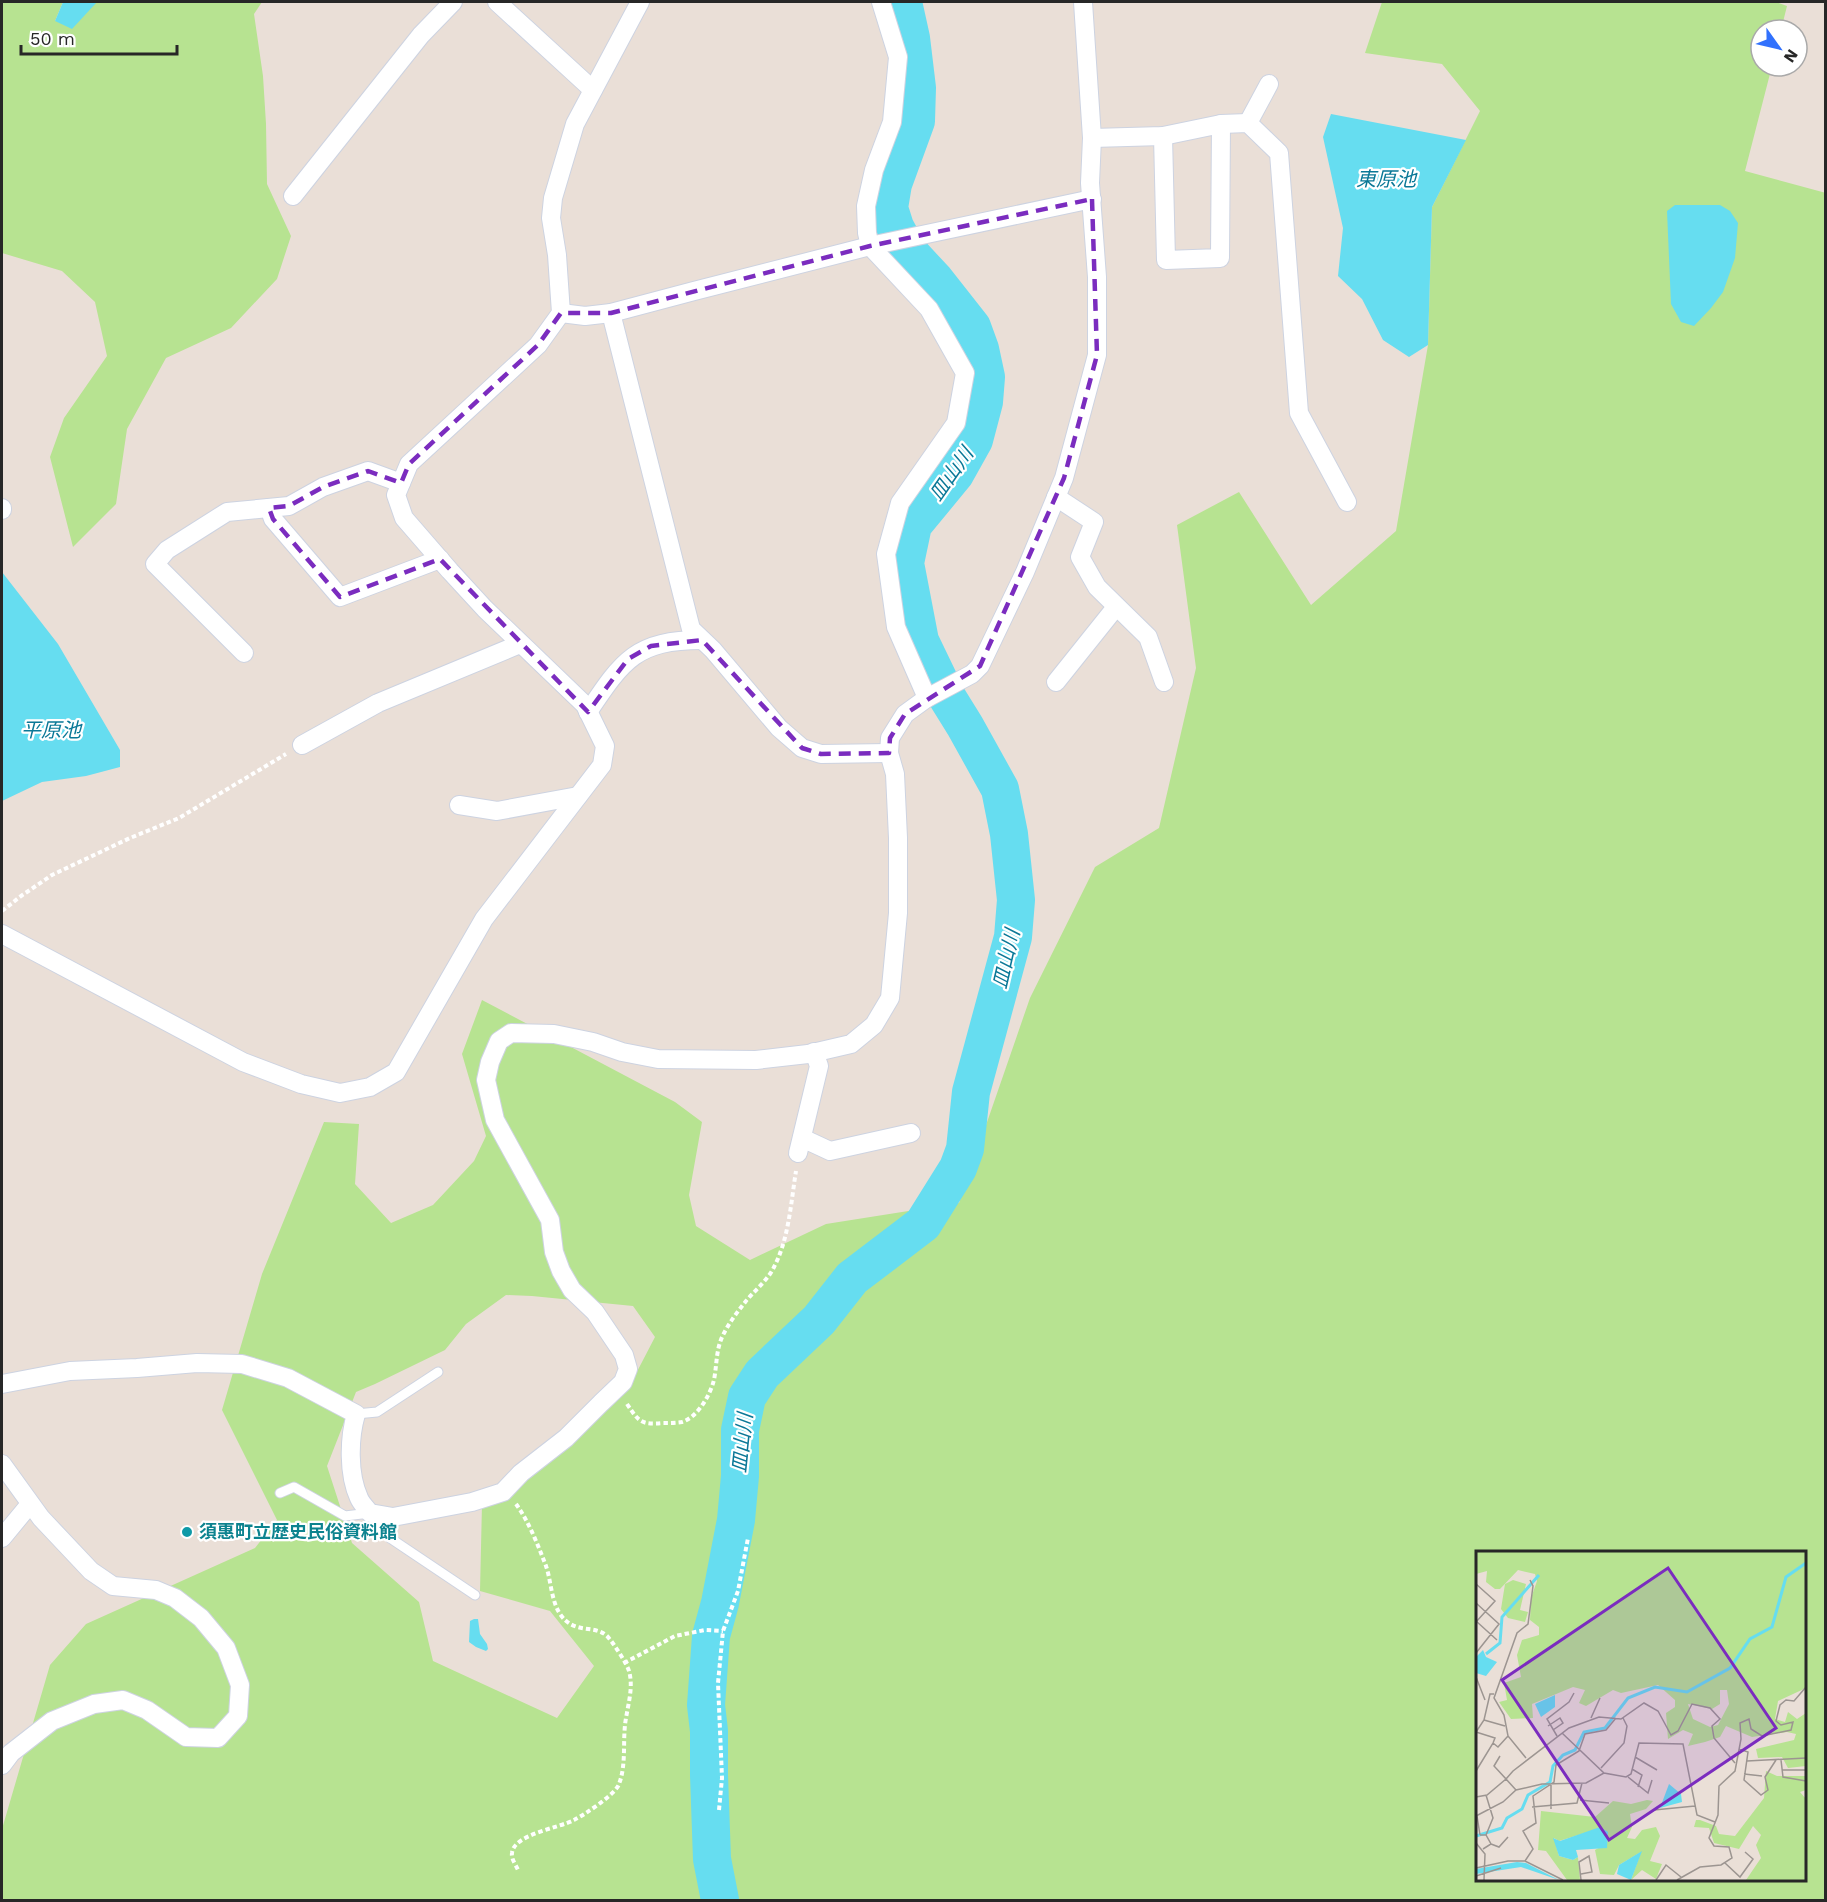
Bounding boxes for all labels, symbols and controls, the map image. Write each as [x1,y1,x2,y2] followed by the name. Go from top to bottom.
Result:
[21,18,177,56] scale bar
[1749,18,1809,78] north arrow
[30,28,75,49] text: 50 m
[1780,46,1802,66] text: N
[1356,167,1418,191] water label: 東原池
[924,441,979,505] water label: 皿山川
[21,718,83,742] water label: 平原池
[988,925,1025,991] water label: 皿山川
[727,1410,757,1474] water label: 皿山川
[199,1521,397,1542] place label: 須惠町立歴史民俗資料館
[180,1525,194,1539] marker: 須惠町立歴史民俗資料館
[1476,1551,1806,1881] inset map

